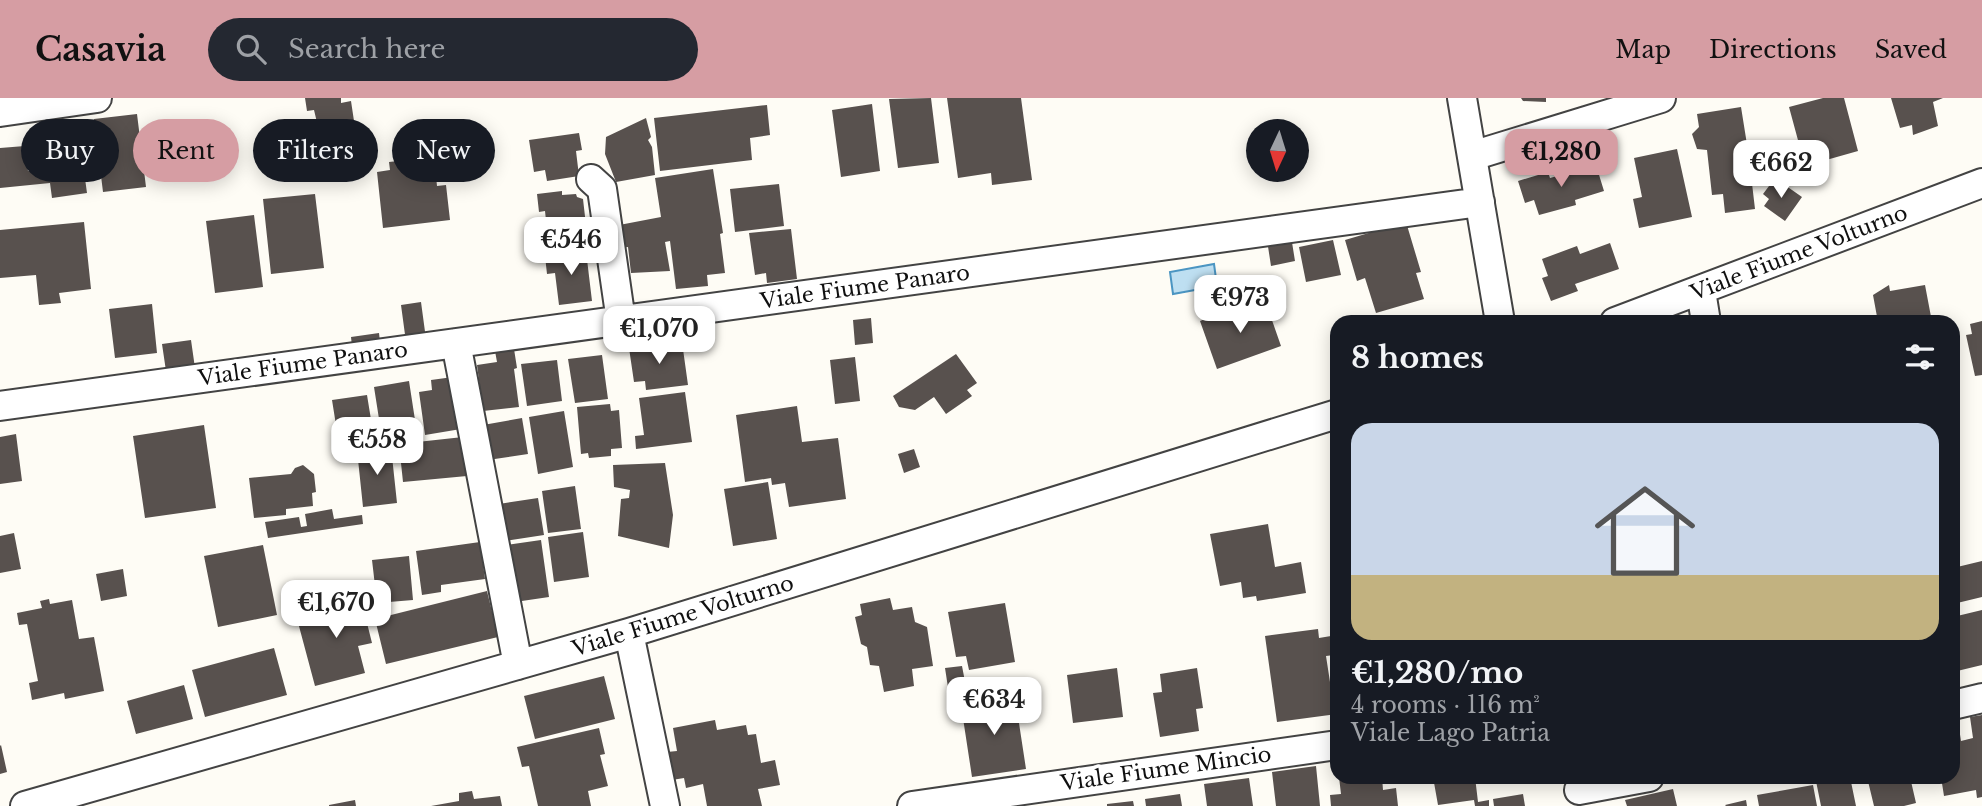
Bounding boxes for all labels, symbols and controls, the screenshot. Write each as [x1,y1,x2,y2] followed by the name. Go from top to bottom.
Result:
[208,18,698,81] search box
[35,29,166,70] text: Casavia
[232,30,270,68] icon: search
[288,33,445,65] text: Search here
[1615,35,1671,64] text: Map
[1709,35,1837,64] text: Directions
[1875,35,1947,64] text: Saved
[21,119,119,182] chip: Buy
[133,119,239,182] chip: Rent
[253,119,378,182] chip: Filters
[392,119,495,182] chip: New
[1246,119,1309,182] north arrow
[1246,119,1309,182] map controls
[1504,130,1618,189] pin: €1,280
[1521,138,1601,166] text: €1,280
[1740,140,1822,200] pin: €662
[1749,149,1813,177] text: €662
[1686,200,1911,307] street label: Viale Fiume Volturno
[530,218,612,277] pin: €546
[540,226,602,254] text: €546
[758,259,971,315] street label: Viale Fiume Panaro
[1199,275,1281,335] pin: €973
[1210,284,1270,312] text: €973
[602,306,716,366] pin: €1,070
[619,315,699,343] text: €1,070
[196,336,409,392] street label: Viale Fiume Panaro
[1901,338,1939,376] icon: filters
[1351,339,1484,376] text: 8 homes
[336,418,418,477] pin: €558
[347,426,407,454] text: €558
[1582,468,1708,594] icon: home
[568,570,797,662] street label: Viale Fiume Volturno
[279,580,393,640] pin: €1,670
[297,589,375,617] text: €1,670
[1351,654,1523,691] text: €1,280/mo
[953,678,1035,737] pin: €634
[963,686,1025,714] text: €634
[1351,691,1540,719] text: 4 rooms · 116 m²
[1351,719,1550,747] text: Viale Lago Patria
[1058,741,1273,797] street label: Viale Fiume Mincio

